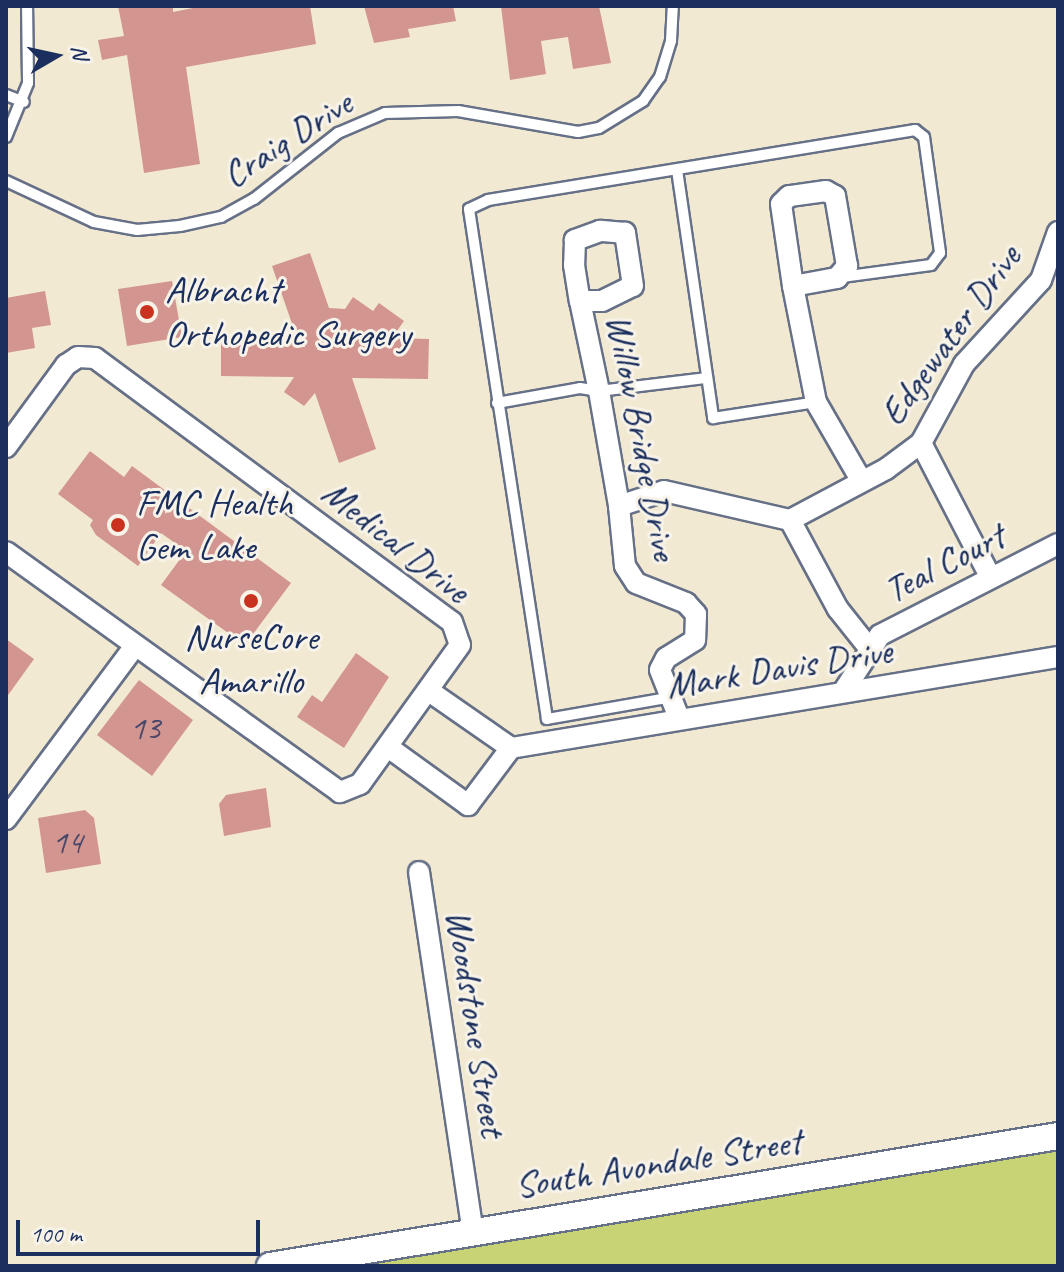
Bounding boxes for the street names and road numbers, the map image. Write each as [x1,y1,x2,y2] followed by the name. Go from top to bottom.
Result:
[213,80,361,198] street label: Craig Drive
[869,236,1031,434] street label: Edgewater Drive
[596,310,688,564] street label: Willow Bridge Drive
[313,469,479,613] street label: Medical Drive
[876,513,1012,613] street label: Teal Court
[663,628,895,708] street label: Mark Davis Drive
[436,906,516,1140] street label: Woodstone Street
[512,1118,804,1208] street label: South Avondale Street

